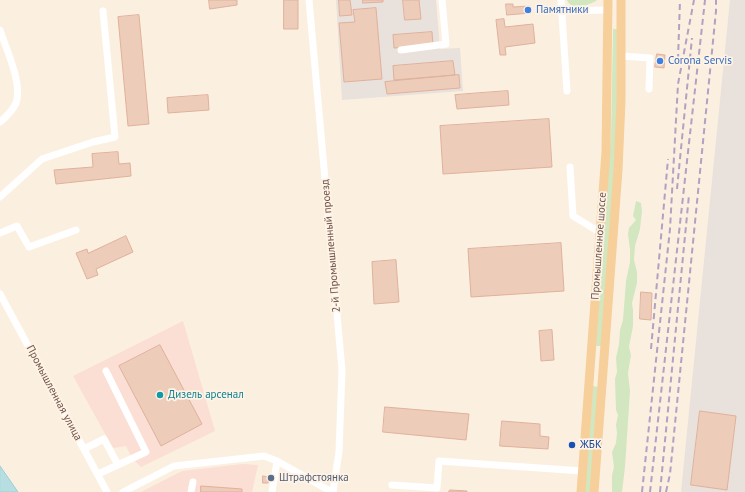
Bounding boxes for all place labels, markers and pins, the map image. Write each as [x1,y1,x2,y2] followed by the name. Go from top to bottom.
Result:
[536,3,589,17] place label: Памятники
[523,5,533,15] marker: Памятники
[668,54,732,68] place label: Corona Servis
[655,56,665,66] marker: Corona Servis
[168,388,244,402] place label: Дизель арсенал
[155,390,165,400] marker: Дизель арсенал
[580,438,602,452] place label: ЖБК
[567,440,577,450] marker: ЖБК
[279,471,349,485] place label: Штрафстоянка
[266,473,276,483] marker: Штрафстоянка

